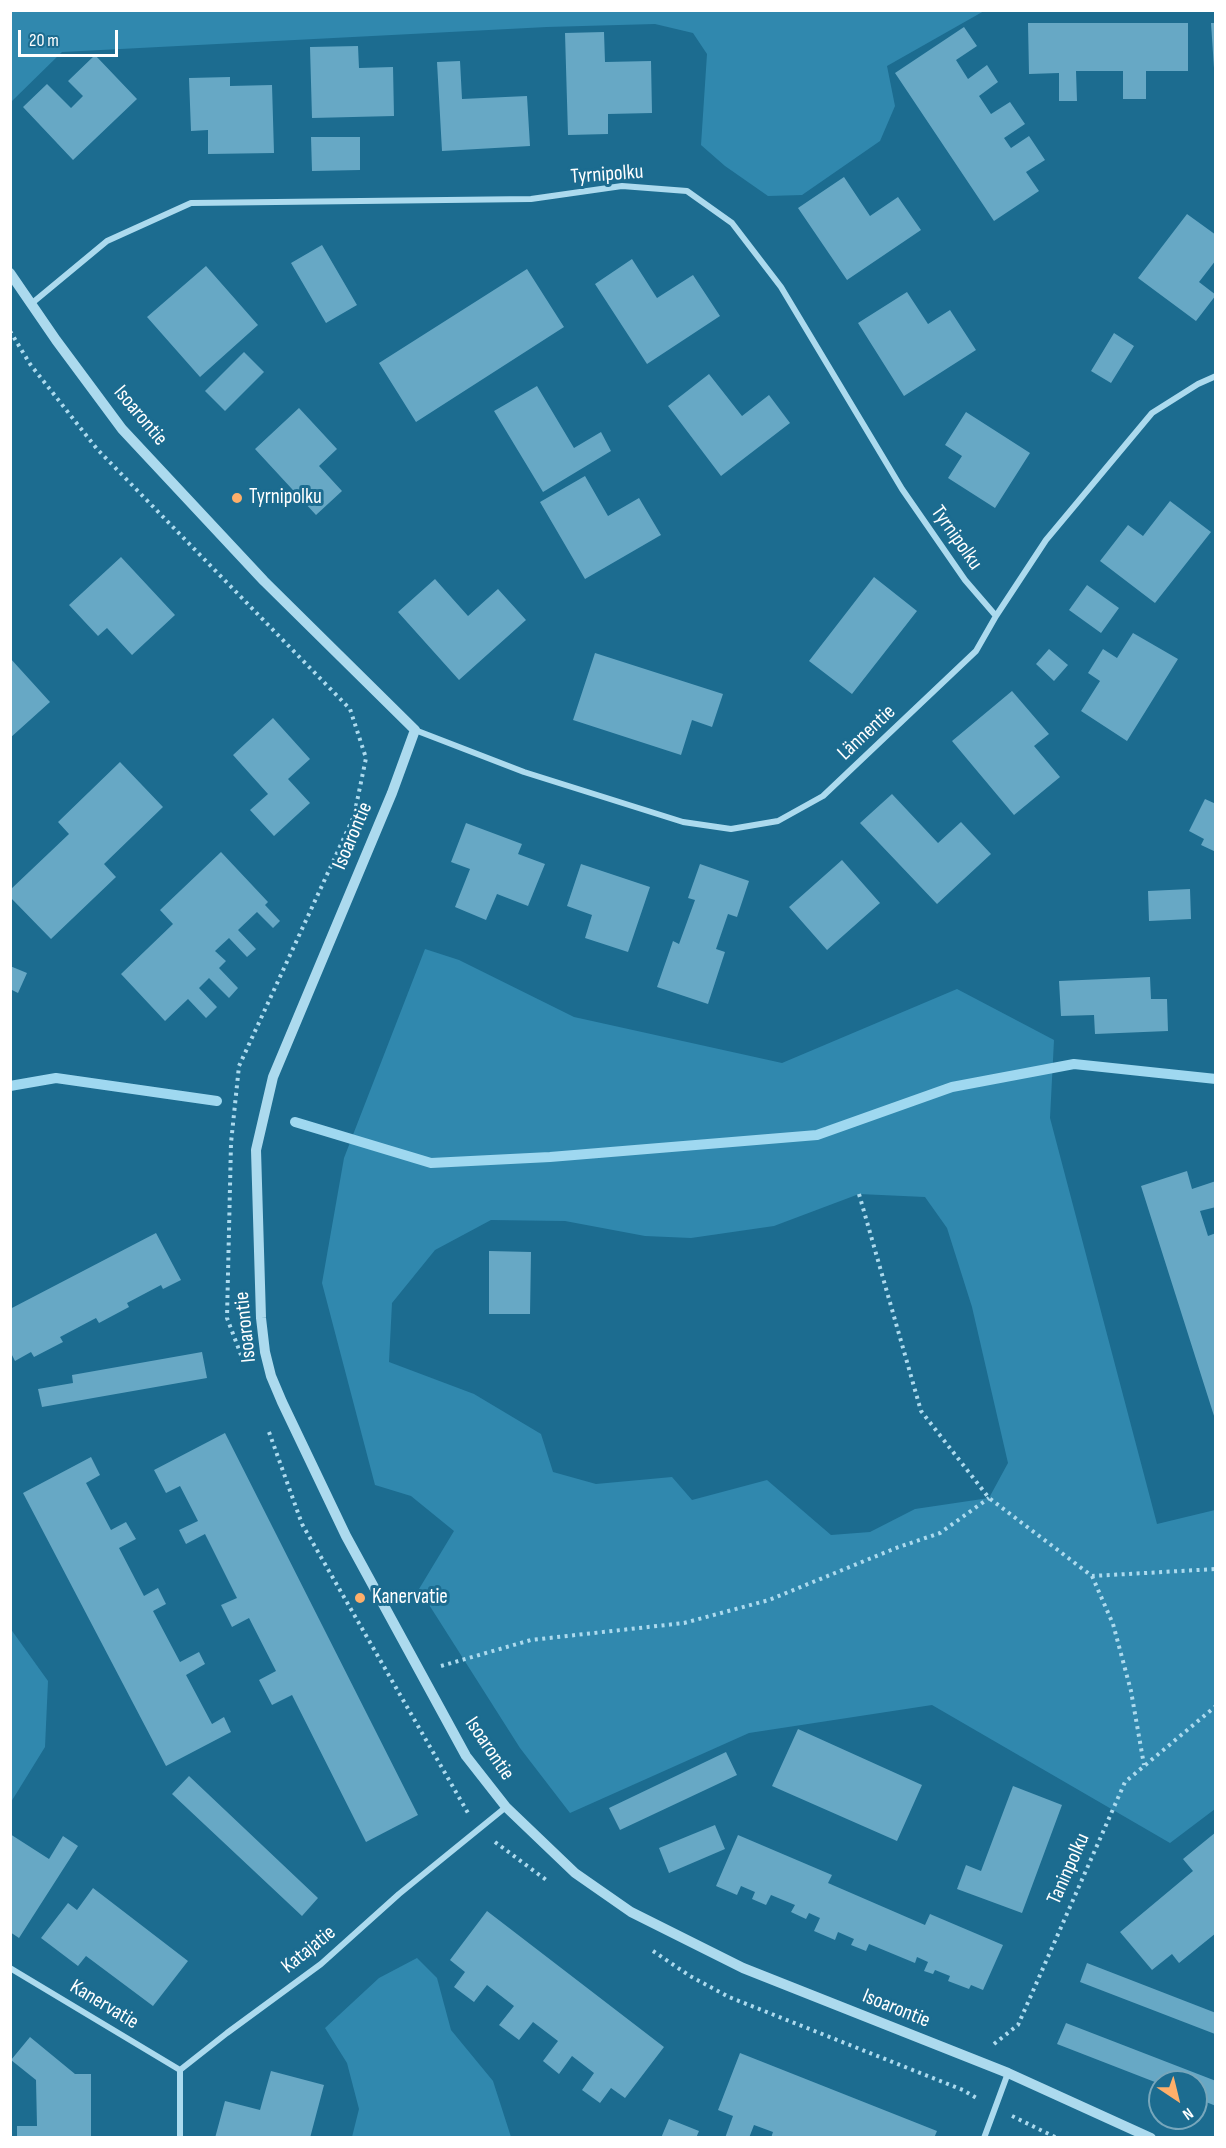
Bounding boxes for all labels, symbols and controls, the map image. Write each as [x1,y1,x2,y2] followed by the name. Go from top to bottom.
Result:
[21,18,122,56] scale bar
[29,30,59,51] text: 20 m
[570,160,644,190] street label: Tyrnipolku
[108,381,172,451] street label: Isoarontie
[249,485,322,511] place label: Tyrnipolku
[230,491,244,505] marker: Tyrnipolku
[925,501,987,575] street label: Tyrnipolku
[833,700,901,766] street label: Lännentie
[328,798,378,874] street label: Isoarontie
[230,1290,262,1364] street label: Isoarontie
[372,1585,448,1611] place label: Kanervatie
[353,1591,367,1605] marker: Kanervatie
[459,1713,519,1785] street label: Isoarontie
[1042,1830,1096,1908] street label: Taninpolku
[277,1921,341,1979] street label: Katajatie
[65,1975,143,2035] street label: Kanervatie
[858,1984,934,2034] street label: Isoarontie
[1148,2070,1208,2130] north arrow
[1179,2103,1196,2124] text: N

